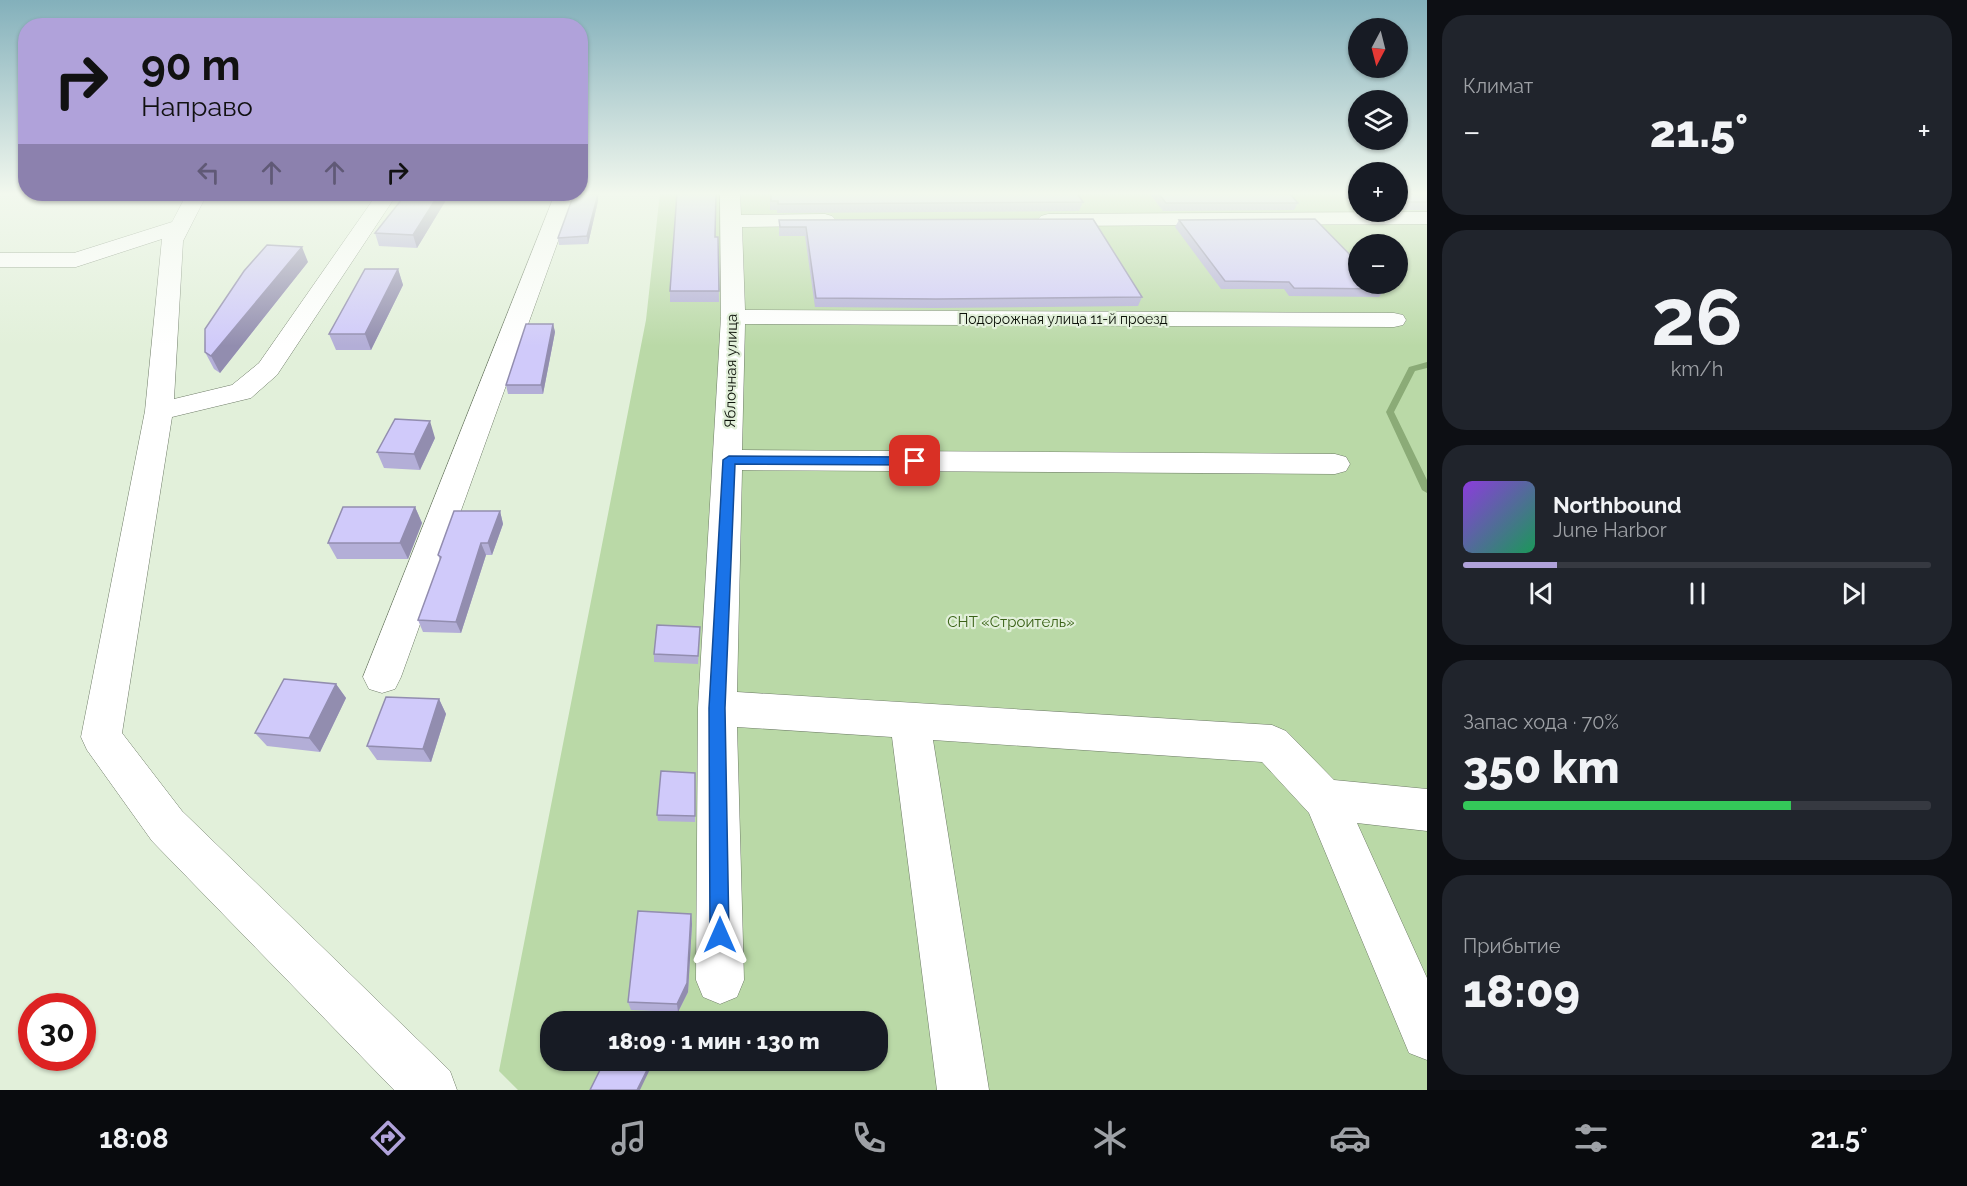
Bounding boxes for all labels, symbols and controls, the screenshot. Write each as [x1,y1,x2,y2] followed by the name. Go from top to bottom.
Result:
[1348,18,1408,78] north arrow
[1348,18,1408,294] map controls
[141,41,241,90] text: 90 m
[42,42,120,120] icon: right
[1463,74,1533,98] text: Климат
[1348,90,1408,150] button: layers
[141,91,253,122] text: Направо
[1650,105,1748,158] text: 21.5°
[1463,112,1481,151] text: −
[1917,112,1931,151] text: +
[192,156,225,189] icon: left
[255,156,288,189] icon: ahead
[318,156,351,189] icon: ahead
[381,156,414,189] icon: right
[1348,162,1408,222] button: +
[1348,234,1408,294] button: −
[1651,272,1743,363] text: 26
[958,311,1168,327] street label: Подорожная улица 11-й проезд
[721,314,741,428] street label: Яблочная улица
[1671,357,1723,381] text: km/h
[889,435,940,486] pin
[898,444,931,477] icon: arrive
[1553,492,1682,518] text: Northbound
[1553,518,1667,542] text: June Harbor
[1525,577,1558,610] icon: previous
[1681,577,1714,610] icon: pause
[1837,577,1870,610] icon: next
[947,613,1075,631] park label: СНТ «Строитель»
[1463,710,1619,734] text: Запас хода · 70%
[1463,741,1620,794] text: 350 km
[688,903,752,967] position arrow
[1463,934,1560,958] text: Прибытие
[1463,965,1580,1018] text: 18:09
[18,993,96,1071] speed limit sign: 30
[608,1028,820,1054] text: 18:09 · 1 мин · 130 m
[367,1117,409,1159] icon: directions
[608,1117,650,1159] icon: music
[848,1117,890,1159] icon: phone
[1089,1117,1131,1159] icon: climate
[1329,1117,1371,1159] icon: car
[1570,1117,1612,1159] icon: filters
[99,1123,168,1154] text: 18:08
[1810,1123,1868,1154] text: 21.5°

